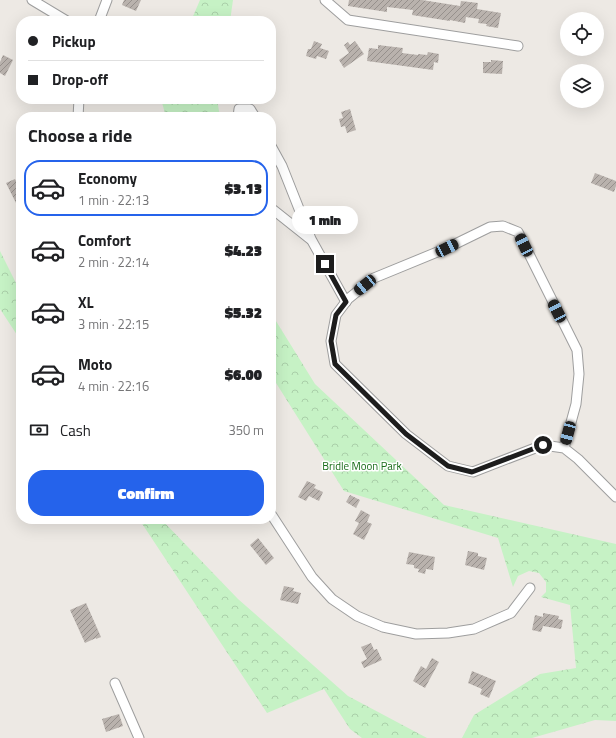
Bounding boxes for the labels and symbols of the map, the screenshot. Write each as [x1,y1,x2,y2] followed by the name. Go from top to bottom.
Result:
[292,206,358,234] callout: 1 min
[513,232,535,258] car
[434,237,460,259] car
[316,255,334,273] route end
[352,273,378,297] car
[546,298,568,324] car
[559,420,577,446] car
[534,436,552,454] route start
[322,458,402,474] park label: Bridle Moon Park

